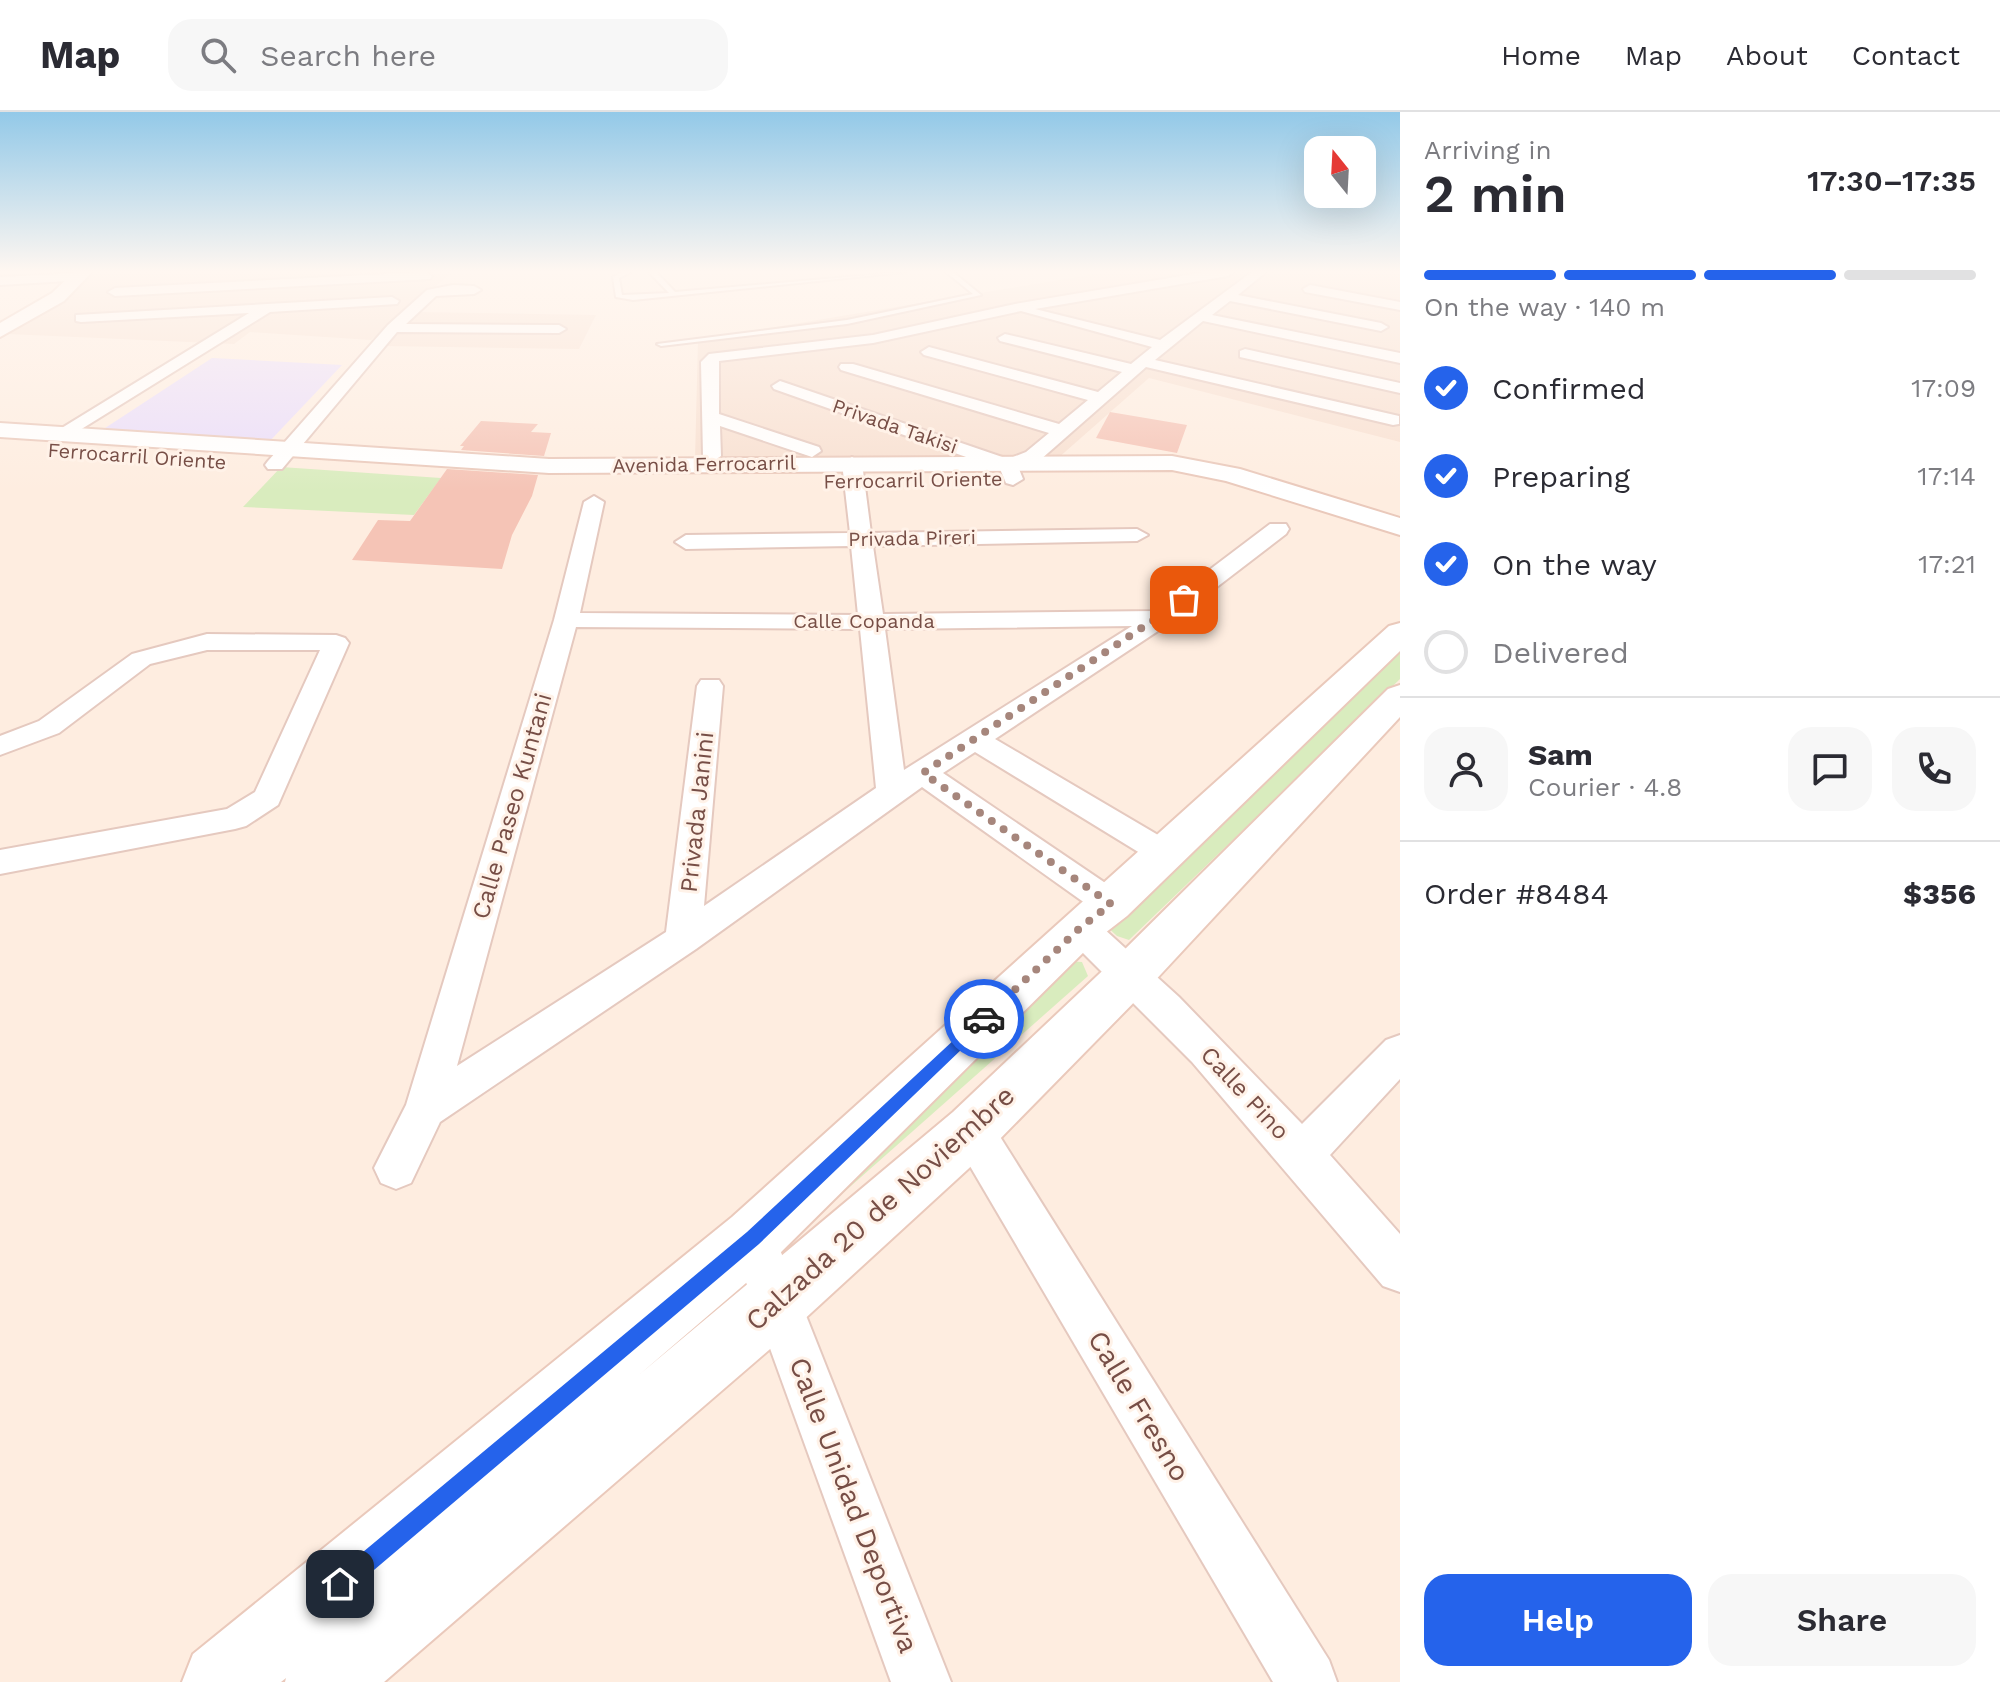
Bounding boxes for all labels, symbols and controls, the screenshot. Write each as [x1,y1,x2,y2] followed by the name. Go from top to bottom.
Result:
[168,19,728,91] search box
[40,33,120,77] text: Map
[196,33,240,77] icon: search
[260,38,436,73] text: Search here
[1501,39,1581,72] text: Home
[1625,39,1682,72] text: Map
[1726,39,1808,72] text: About
[1852,39,1960,72] text: Contact
[1424,135,1552,165] text: Arriving in
[1304,136,1376,208] north arrow
[1304,136,1376,208] map controls
[1807,163,1976,198] text: 17:30–17:35
[1424,164,1567,225] text: 2 min
[1424,292,1665,322] text: On the way · 140 m
[1424,366,1468,410] icon: check
[1492,371,1646,406] text: Confirmed
[1911,373,1976,403] text: 17:09
[829,393,961,459] street label: Privada Takisi
[47,438,227,474] street label: Ferrocarril Oriente
[612,450,796,478] street label: Avenida Ferrocarril
[1424,454,1468,498] icon: check
[1492,459,1630,494] text: Preparing
[1918,461,1976,491] text: 17:14
[823,466,1003,494] street label: Ferrocarril Oriente
[848,525,976,551] street label: Privada Pireri
[1424,542,1468,586] icon: check
[1492,547,1657,582] text: On the way
[1918,549,1976,579] text: 17:21
[1150,566,1218,634] pin
[1162,578,1206,622] icon: bag
[793,609,935,633] street label: Calle Copanda
[1492,635,1629,670] text: Delivered
[466,690,558,922] street label: Calle Paseo Kuntani
[1424,727,1508,811] button: person
[1788,727,1872,811] button: chat
[1892,727,1976,811] button: phone
[675,730,719,894] street label: Privada Janini
[1528,737,1593,772] text: Sam
[1528,772,1682,802] text: Courier · 4.8
[1424,876,1609,911] text: Order #8484
[1903,876,1976,911] text: $356
[944,979,1024,1059] courier
[962,997,1006,1041] icon: car
[1195,1041,1295,1145] street label: Calle Pino
[739,1079,1021,1337] street label: Calzada 20 de Noviembre
[1081,1325,1197,1487] street label: Calle Fresno
[782,1353,926,1657] street label: Calle Unidad Deportiva
[306,1550,374,1618] pin
[318,1562,362,1606] icon: home
[1424,1574,1692,1666] button: Help
[1708,1574,1976,1666] button: Share

